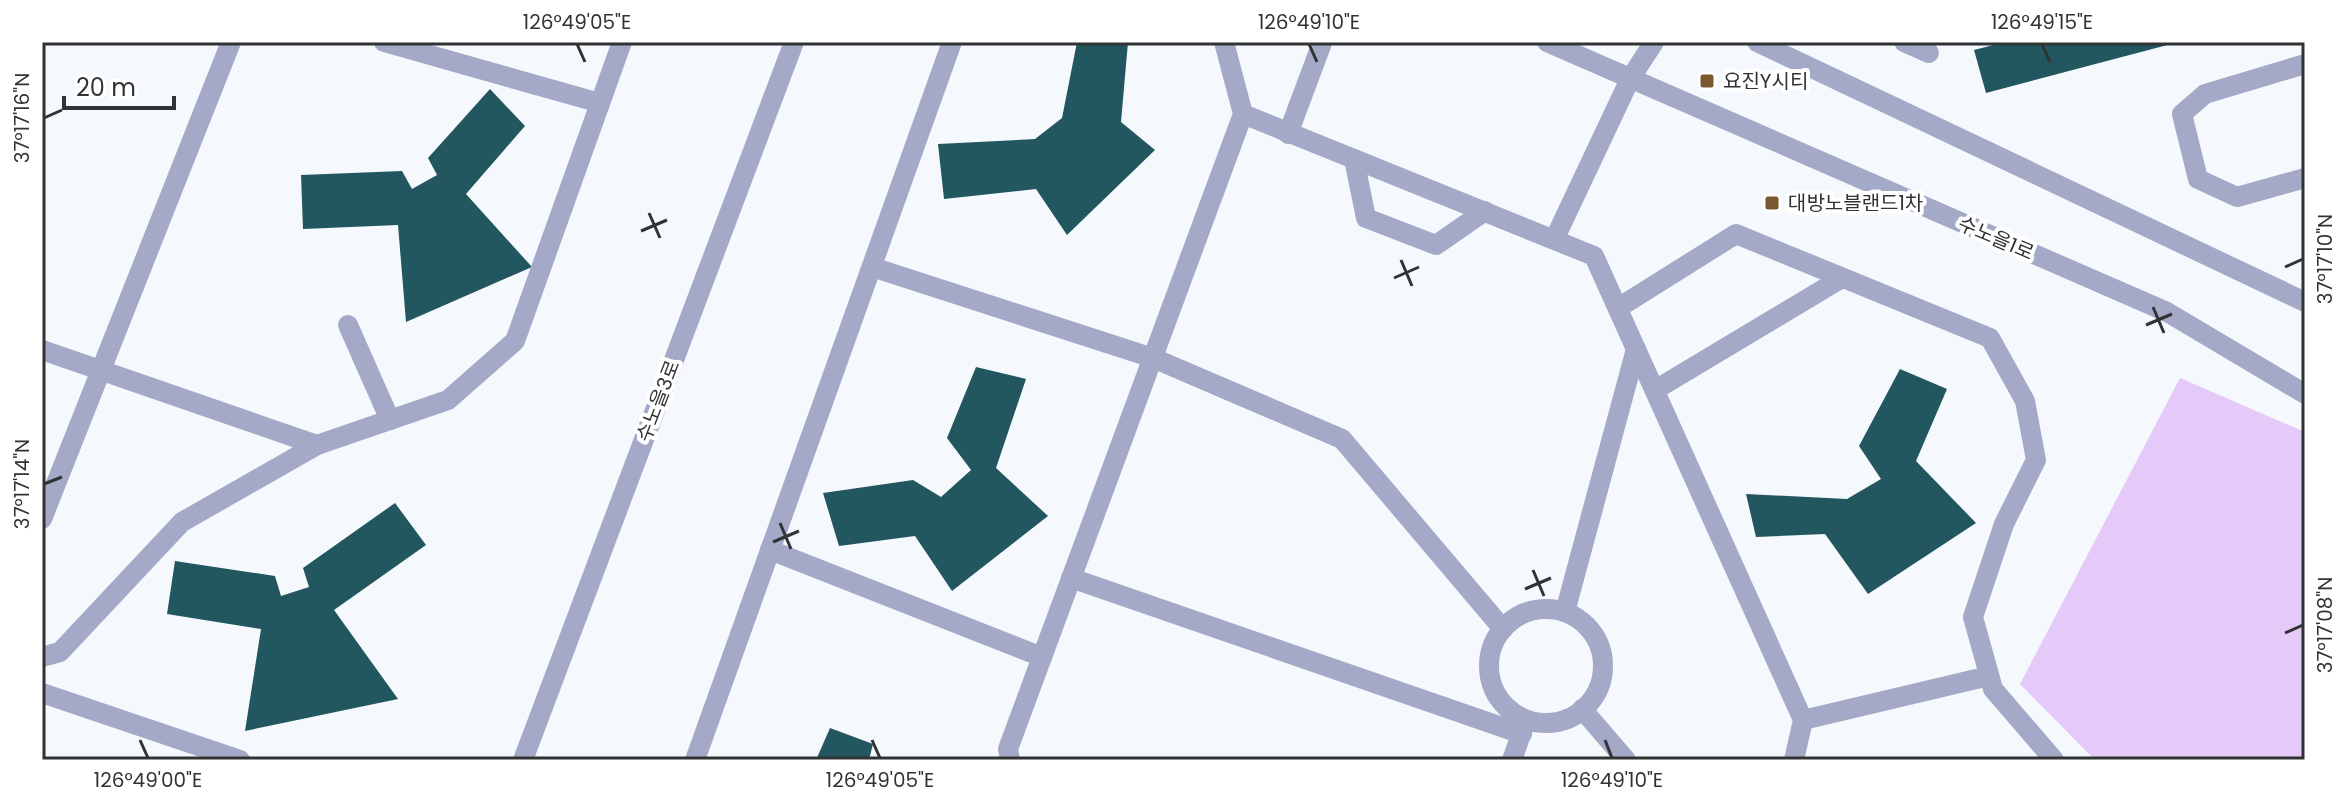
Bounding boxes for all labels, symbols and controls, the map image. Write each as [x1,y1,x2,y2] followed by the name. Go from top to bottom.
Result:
[523,8,631,36] text: 126°49'05"E
[1258,8,1360,36] text: 126°49'10"E
[1991,8,2093,36] text: 126°49'15"E
[64,60,174,110] scale bar
[1723,67,1808,95] place label: 요진Y시티
[76,71,136,104] text: 20 m
[1698,72,1716,90] marker: 요진Y시티
[8,73,36,163] text: 37°17'16"N
[1788,189,1923,217] place label: 대방노블랜드1차
[1763,194,1781,212] marker: 대방노블랜드1차
[1954,209,2038,267] street label: 수노을1로
[2311,214,2339,304] text: 37°17'10"N
[630,356,686,446] street label: 수노을3로
[8,439,36,529] text: 37°17'14"N
[2311,577,2339,673] text: 37°17'08"N
[94,766,202,794] text: 126°49'00"E
[826,766,934,794] text: 126°49'05"E
[1561,766,1663,794] text: 126°49'10"E

